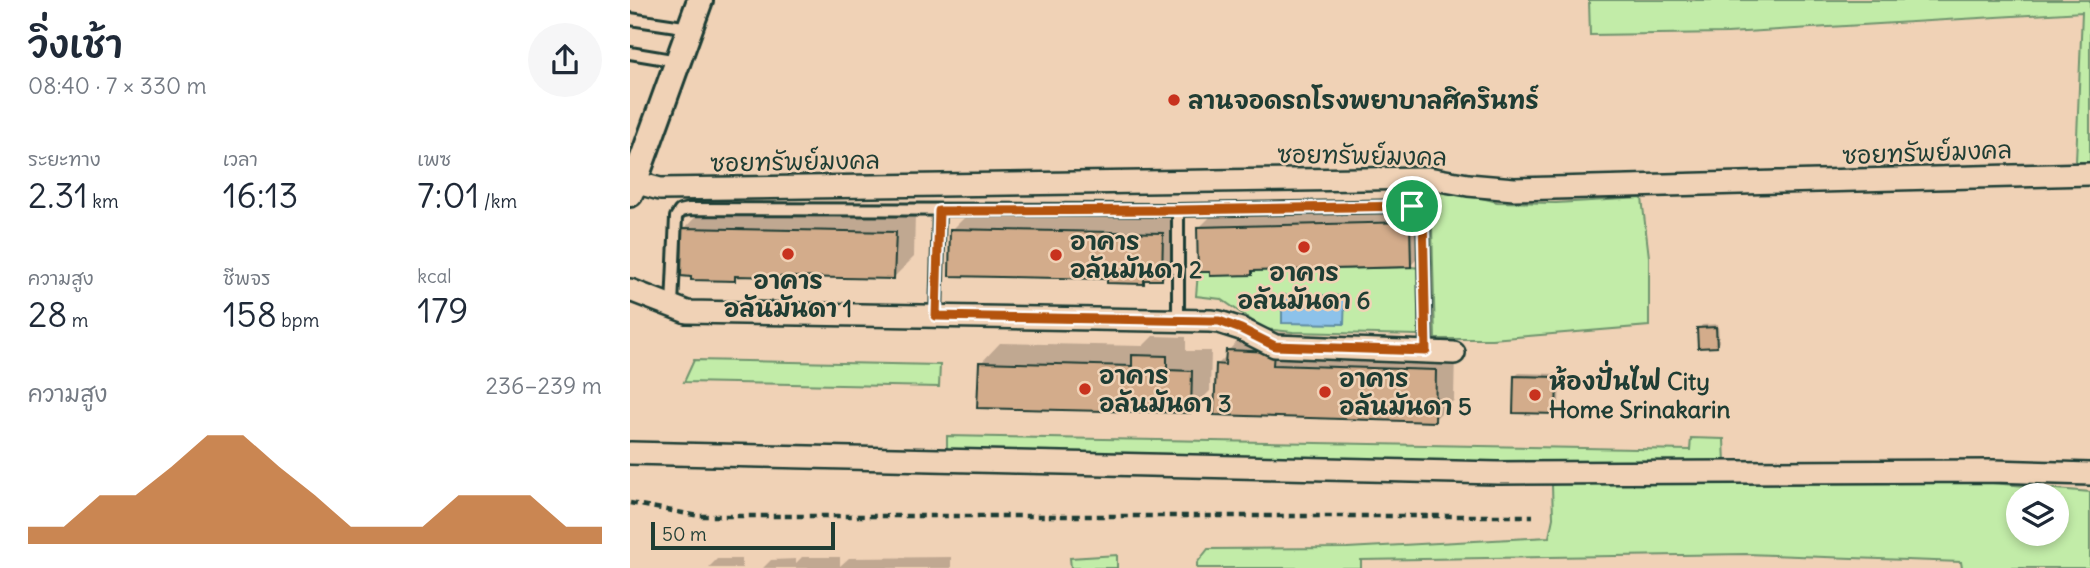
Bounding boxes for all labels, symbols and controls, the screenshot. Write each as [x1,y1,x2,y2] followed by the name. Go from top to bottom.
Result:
[28,21,123,68] text: วิ่งเช้า
[528,23,602,97] button: share
[28,71,207,100] text: 08:40 · 7 × 330 m
[1188,84,1539,115] place label: ลานจอดรถโรงพยาบาลศิครินทร์
[1166,92,1182,108] marker: ลานจอดรถโรงพยาบาลศิครินทร์
[1842,134,2012,170] street label: ซอยทรัพย์มงคล
[1277,139,1447,171] street label: ซอยทรัพย์มงคล
[710,145,880,177] street label: ซอยทรัพย์มงคล
[28,147,101,171] text: ระยะทาง
[223,147,258,171] text: เวลา
[417,147,451,171] text: เพซ
[28,173,88,217] text: 2.31
[223,173,298,217] text: 16:13
[417,173,479,217] text: 7:01
[1382,176,1442,236] pin
[1393,187,1431,225] icon: arrive
[88,189,119,213] text: km
[479,189,517,213] text: /km
[1070,226,1202,284] place label: อาคาร อลันมันดา 2
[1296,239,1312,255] marker: อาคาร อลันมันดา 6
[780,246,796,262] marker: อาคาร อลันมันดา 1
[1048,247,1064,263] marker: อาคาร อลันมันดา 2
[1238,257,1371,315] place label: อาคาร อลันมันดา 6
[417,264,452,288] text: kcal
[724,265,852,323] place label: อาคาร อลันมันดา 1
[28,266,94,290] text: ความสูง
[223,266,271,290] text: ชีพจร
[417,288,469,332] text: 179
[28,292,67,336] text: 28
[223,292,277,336] text: 158
[67,308,89,332] text: m
[277,308,319,332] text: bpm
[1549,359,1730,424] place label: ห้องปั่นไฟ City Home Srinakarin
[1099,360,1232,418] place label: อาคาร อลันมันดา 3
[1339,363,1472,421] place label: อาคาร อลันมันดา 5
[485,371,602,400] text: 236–239 m
[28,379,107,408] text: ความสูง
[1077,381,1093,397] marker: อาคาร อลันมันดา 3
[1317,384,1333,400] marker: อาคาร อลันมันดา 5
[1527,387,1543,403] marker: ห้องปั่นไฟ City Home Srinakarin
[2006,483,2069,546] map controls
[2006,483,2069,546] button: layers
[651,519,835,551] scale bar
[662,522,707,546] text: 50 m

